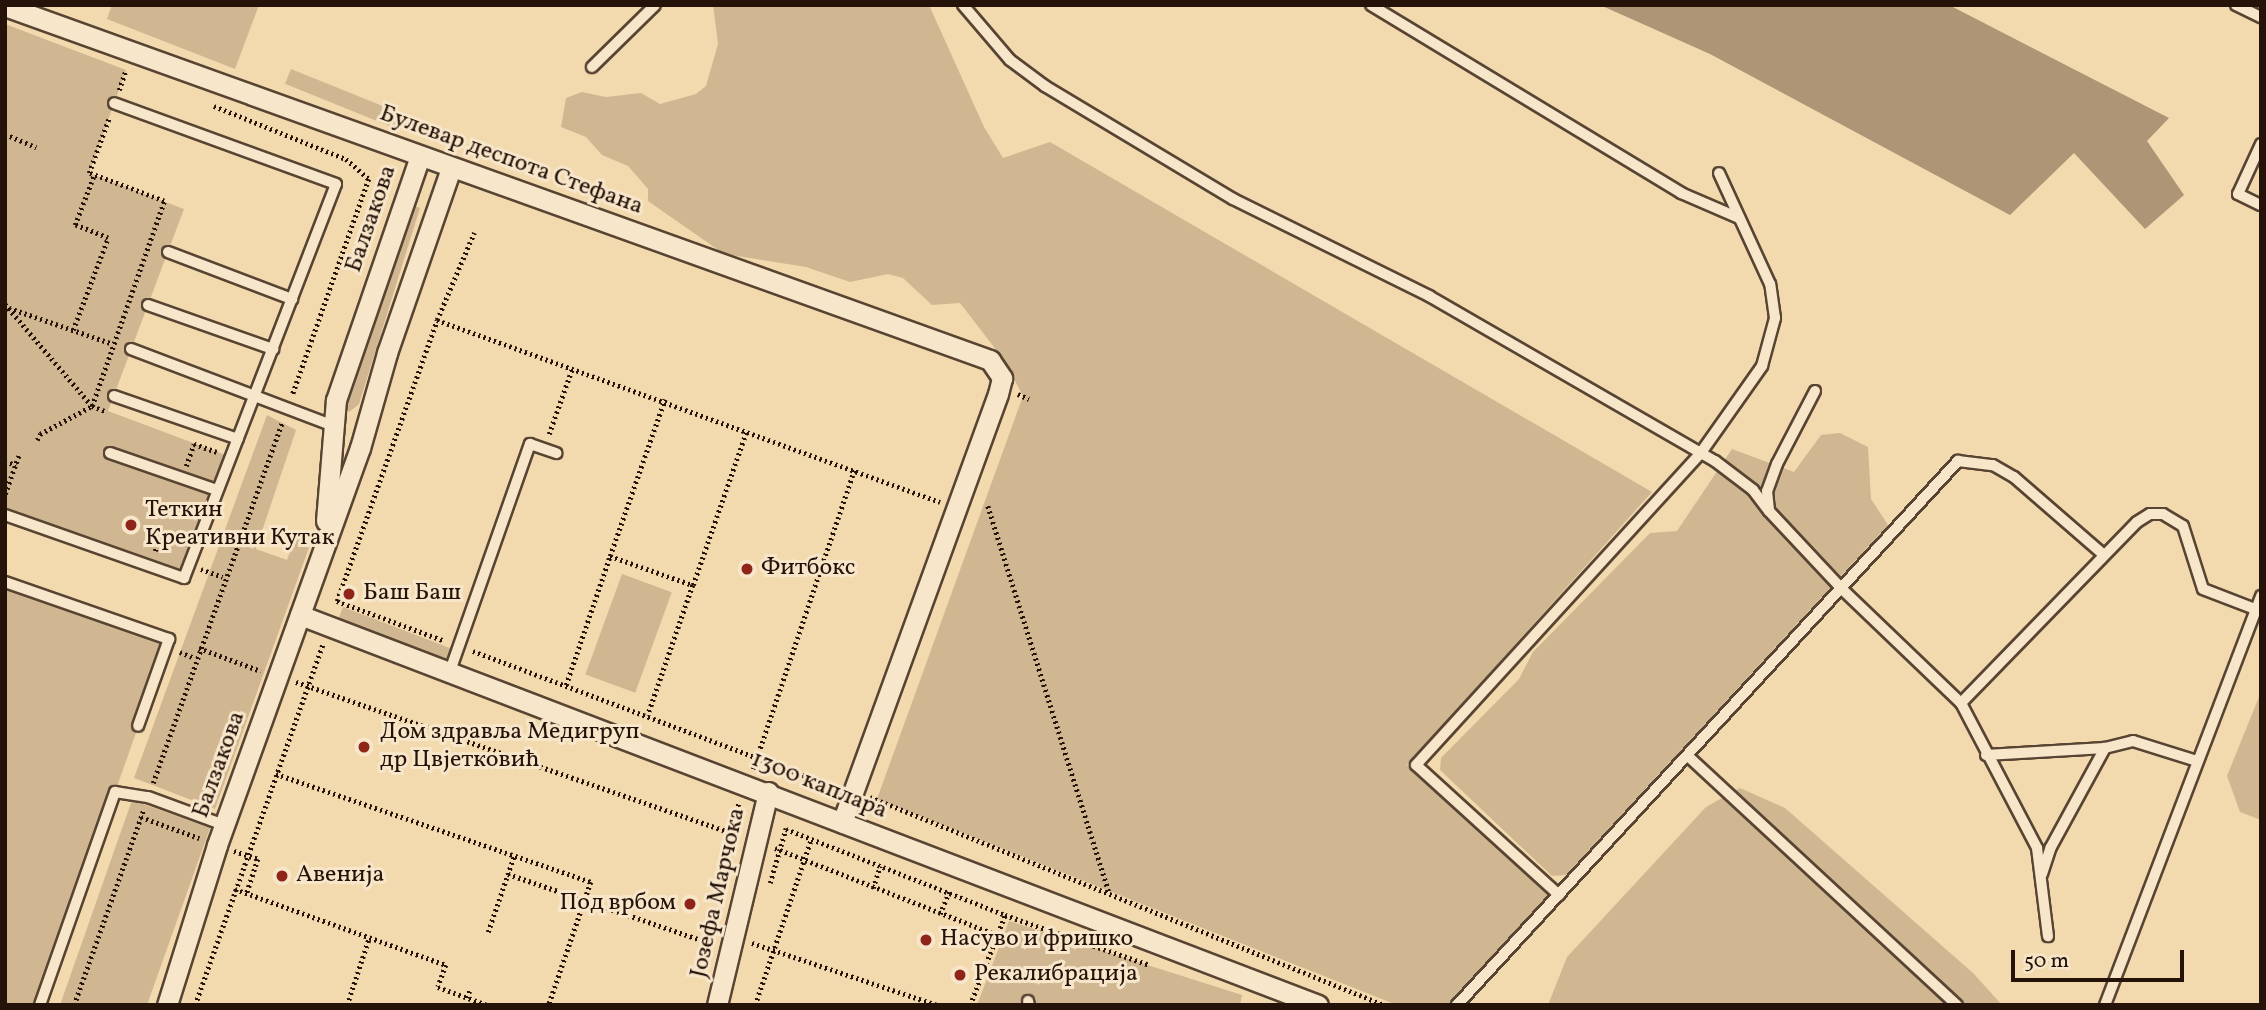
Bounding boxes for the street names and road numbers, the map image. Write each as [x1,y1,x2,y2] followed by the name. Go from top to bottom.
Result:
[375,100,647,222] street label: Булевар деспота Стефана
[340,162,404,276] street label: Балзакова
[187,708,253,822] street label: Балзакова
[747,746,891,826] street label: 1300 каплара
[685,805,753,981] street label: Јозефа Марчока

